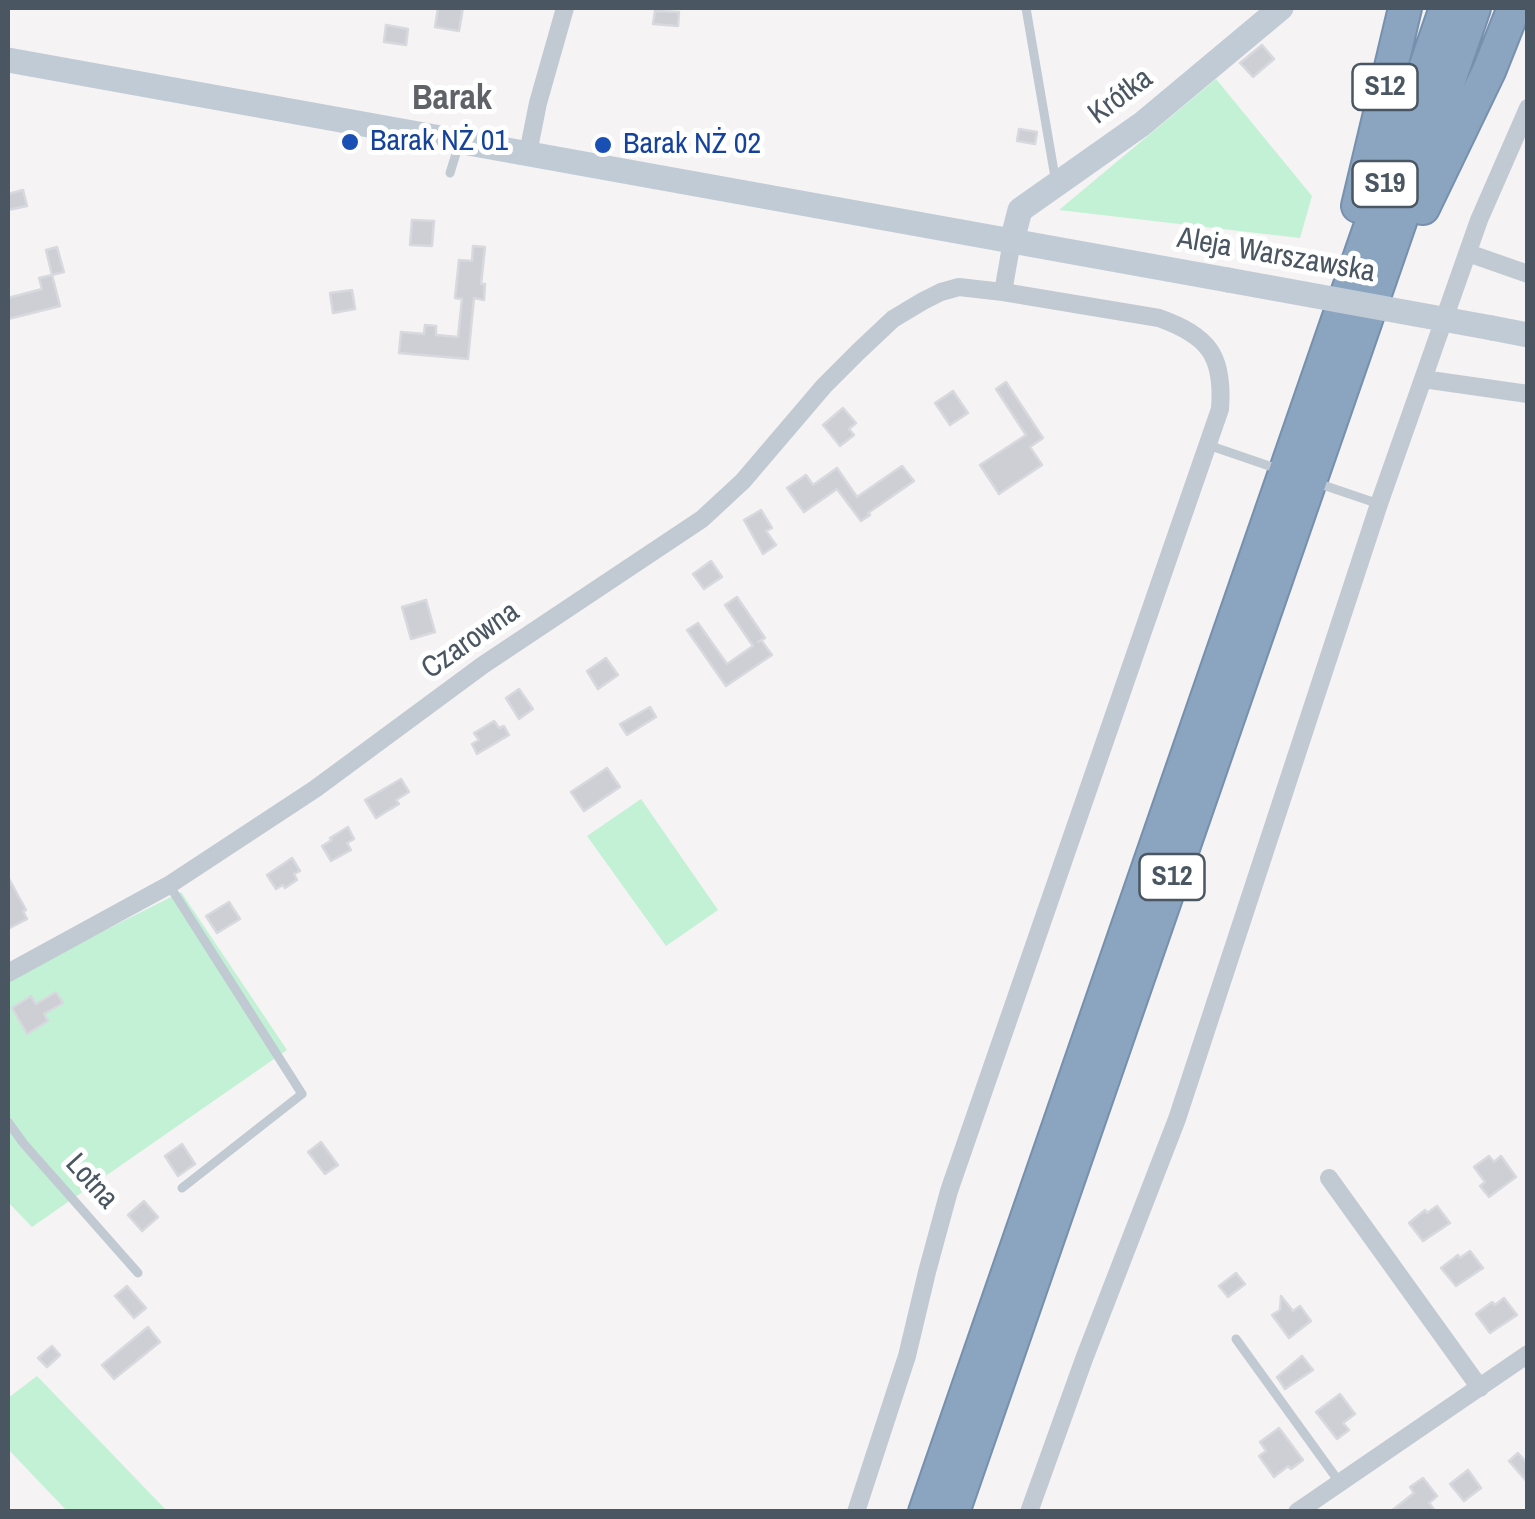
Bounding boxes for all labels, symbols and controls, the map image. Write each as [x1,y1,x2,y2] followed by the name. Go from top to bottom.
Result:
[1082,61,1160,133] street label: Krótka
[1352,64,1418,110] road number: S12
[412,79,492,121] district label: Barak
[370,124,508,160] place label: Barak NŻ 01
[623,127,761,163] place label: Barak NŻ 02
[339,131,361,153] marker: Barak NŻ 01
[592,134,614,156] marker: Barak NŻ 02
[1352,161,1418,207] road number: S19
[1174,221,1378,291] street label: Aleja Warszawska
[415,594,527,688] street label: Czarowna
[1140,854,1204,900] road number: S12
[57,1147,125,1217] street label: Lotna

